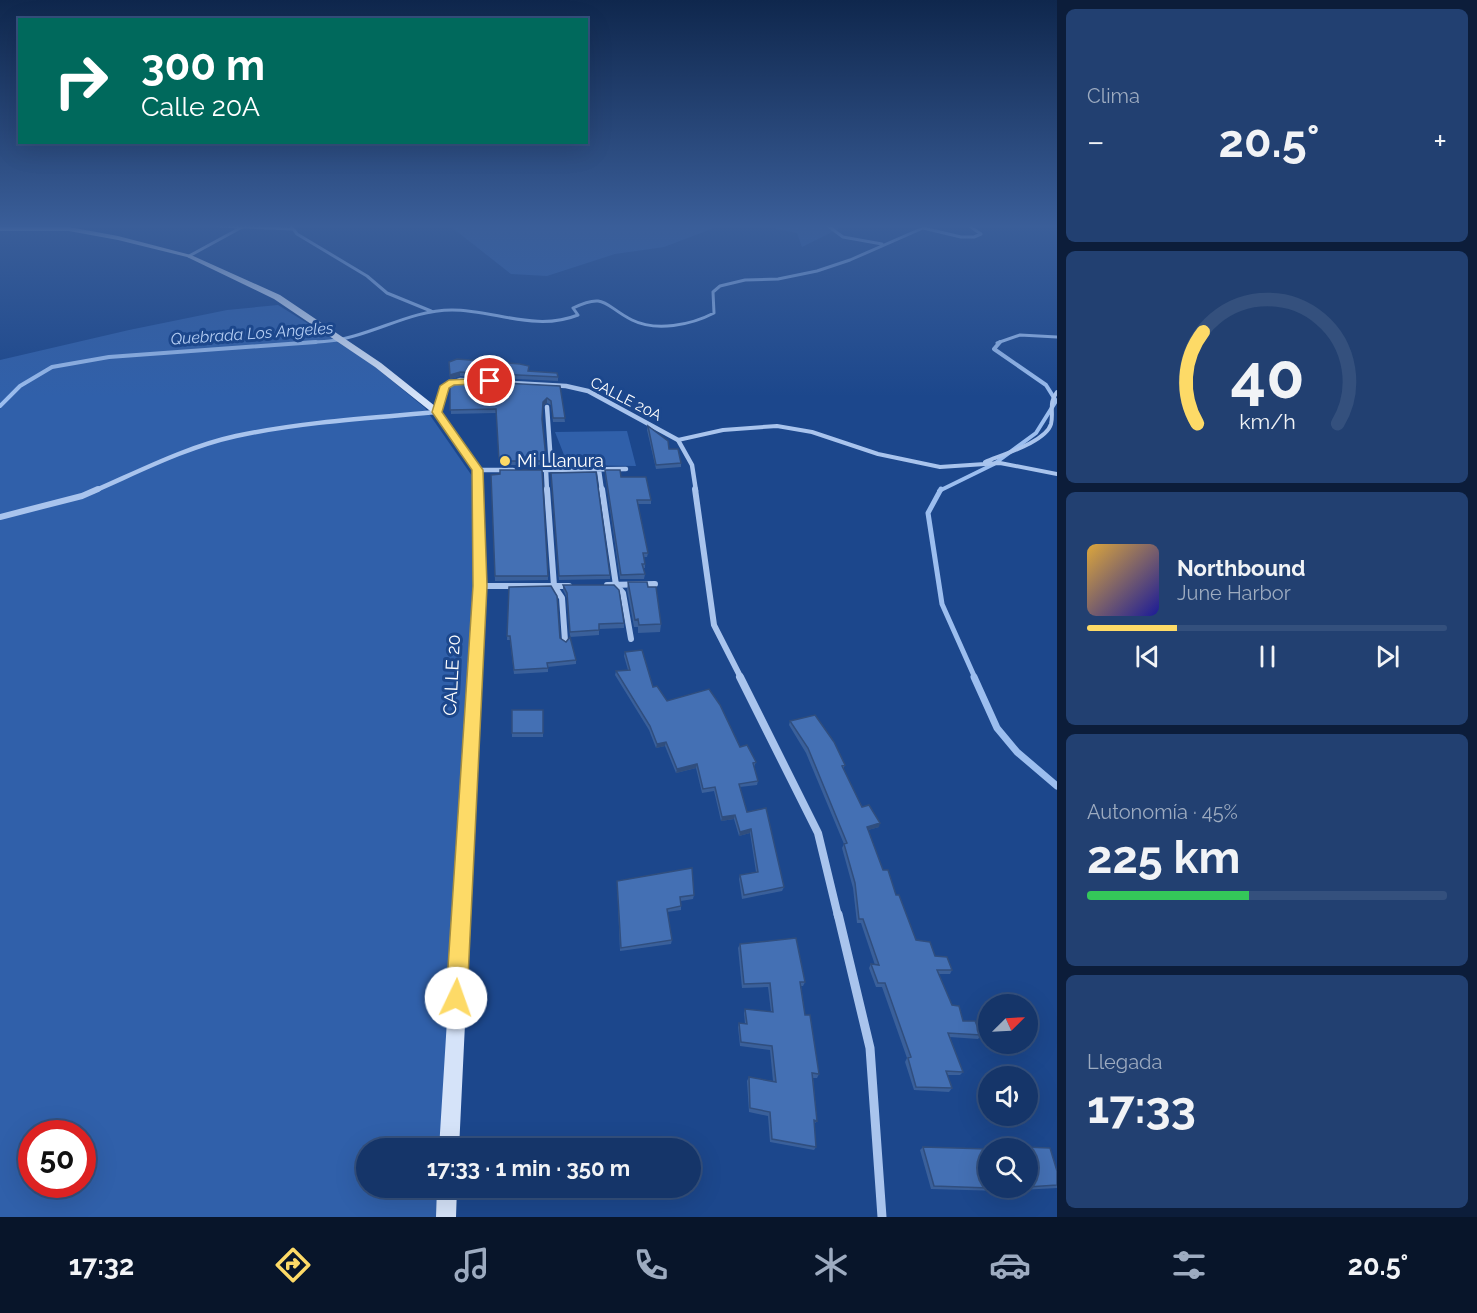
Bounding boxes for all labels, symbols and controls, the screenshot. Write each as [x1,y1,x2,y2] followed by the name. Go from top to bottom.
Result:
[141,41,265,90] text: 300 m
[42,42,120,120] icon: right
[1087,84,1140,108] text: Clima
[141,91,260,122] text: Calle 20A
[1219,115,1319,168] text: 20.5°
[1087,122,1105,161] text: −
[1433,122,1447,161] text: +
[170,318,335,349] water label: Quebrada Los Angeles
[1230,339,1304,413] text: 40
[464,355,515,406] pin
[473,364,506,397] icon: arrive
[587,373,665,425] street label: CALLE 20A
[1239,409,1295,434] text: km/h
[517,450,604,471] place label: Mi Llanura
[498,454,512,468] marker: Mi Llanura
[1177,555,1306,581] text: Northbound
[1177,581,1291,605] text: June Harbor
[439,634,464,716] street label: CALLE 20
[1131,640,1164,673] icon: previous
[1251,640,1284,673] icon: pause
[1371,640,1404,673] icon: next
[1087,800,1238,824] text: Autonomía · 45%
[1087,831,1241,884] text: 225 km
[424,966,488,1030] position arrow
[978,994,1038,1054] north arrow
[978,994,1038,1198] map controls
[1087,1050,1162,1074] text: Llegada
[978,1066,1038,1126] button: sound
[1087,1081,1196,1134] text: 17:33
[18,1120,96,1198] speed limit sign: 50
[978,1138,1038,1198] button: search
[427,1155,630,1181] text: 17:33 · 1 min · 350 m
[272,1244,314,1286] icon: directions
[451,1244,493,1286] icon: music
[630,1244,672,1286] icon: phone
[810,1244,852,1286] icon: climate
[989,1244,1031,1286] icon: car
[1168,1244,1210,1286] icon: filters
[69,1250,134,1281] text: 17:32
[1348,1250,1408,1281] text: 20.5°

